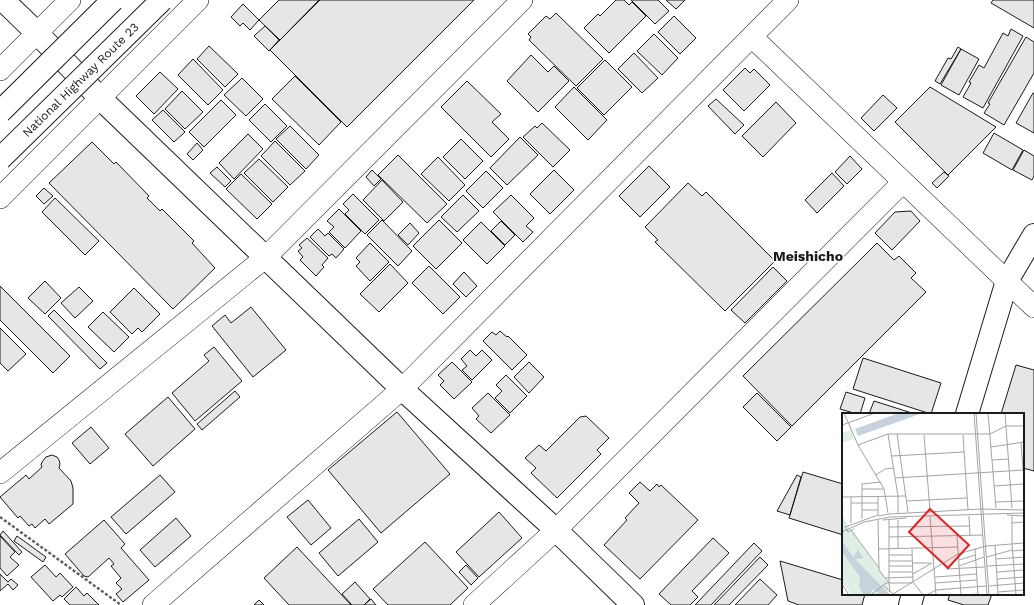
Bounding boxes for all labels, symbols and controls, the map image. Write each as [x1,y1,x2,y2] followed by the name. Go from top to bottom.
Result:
[20,20,142,140] street label: National Highway Route 23
[773,248,843,264] district label: Meishicho
[842,413,1024,595] inset map

